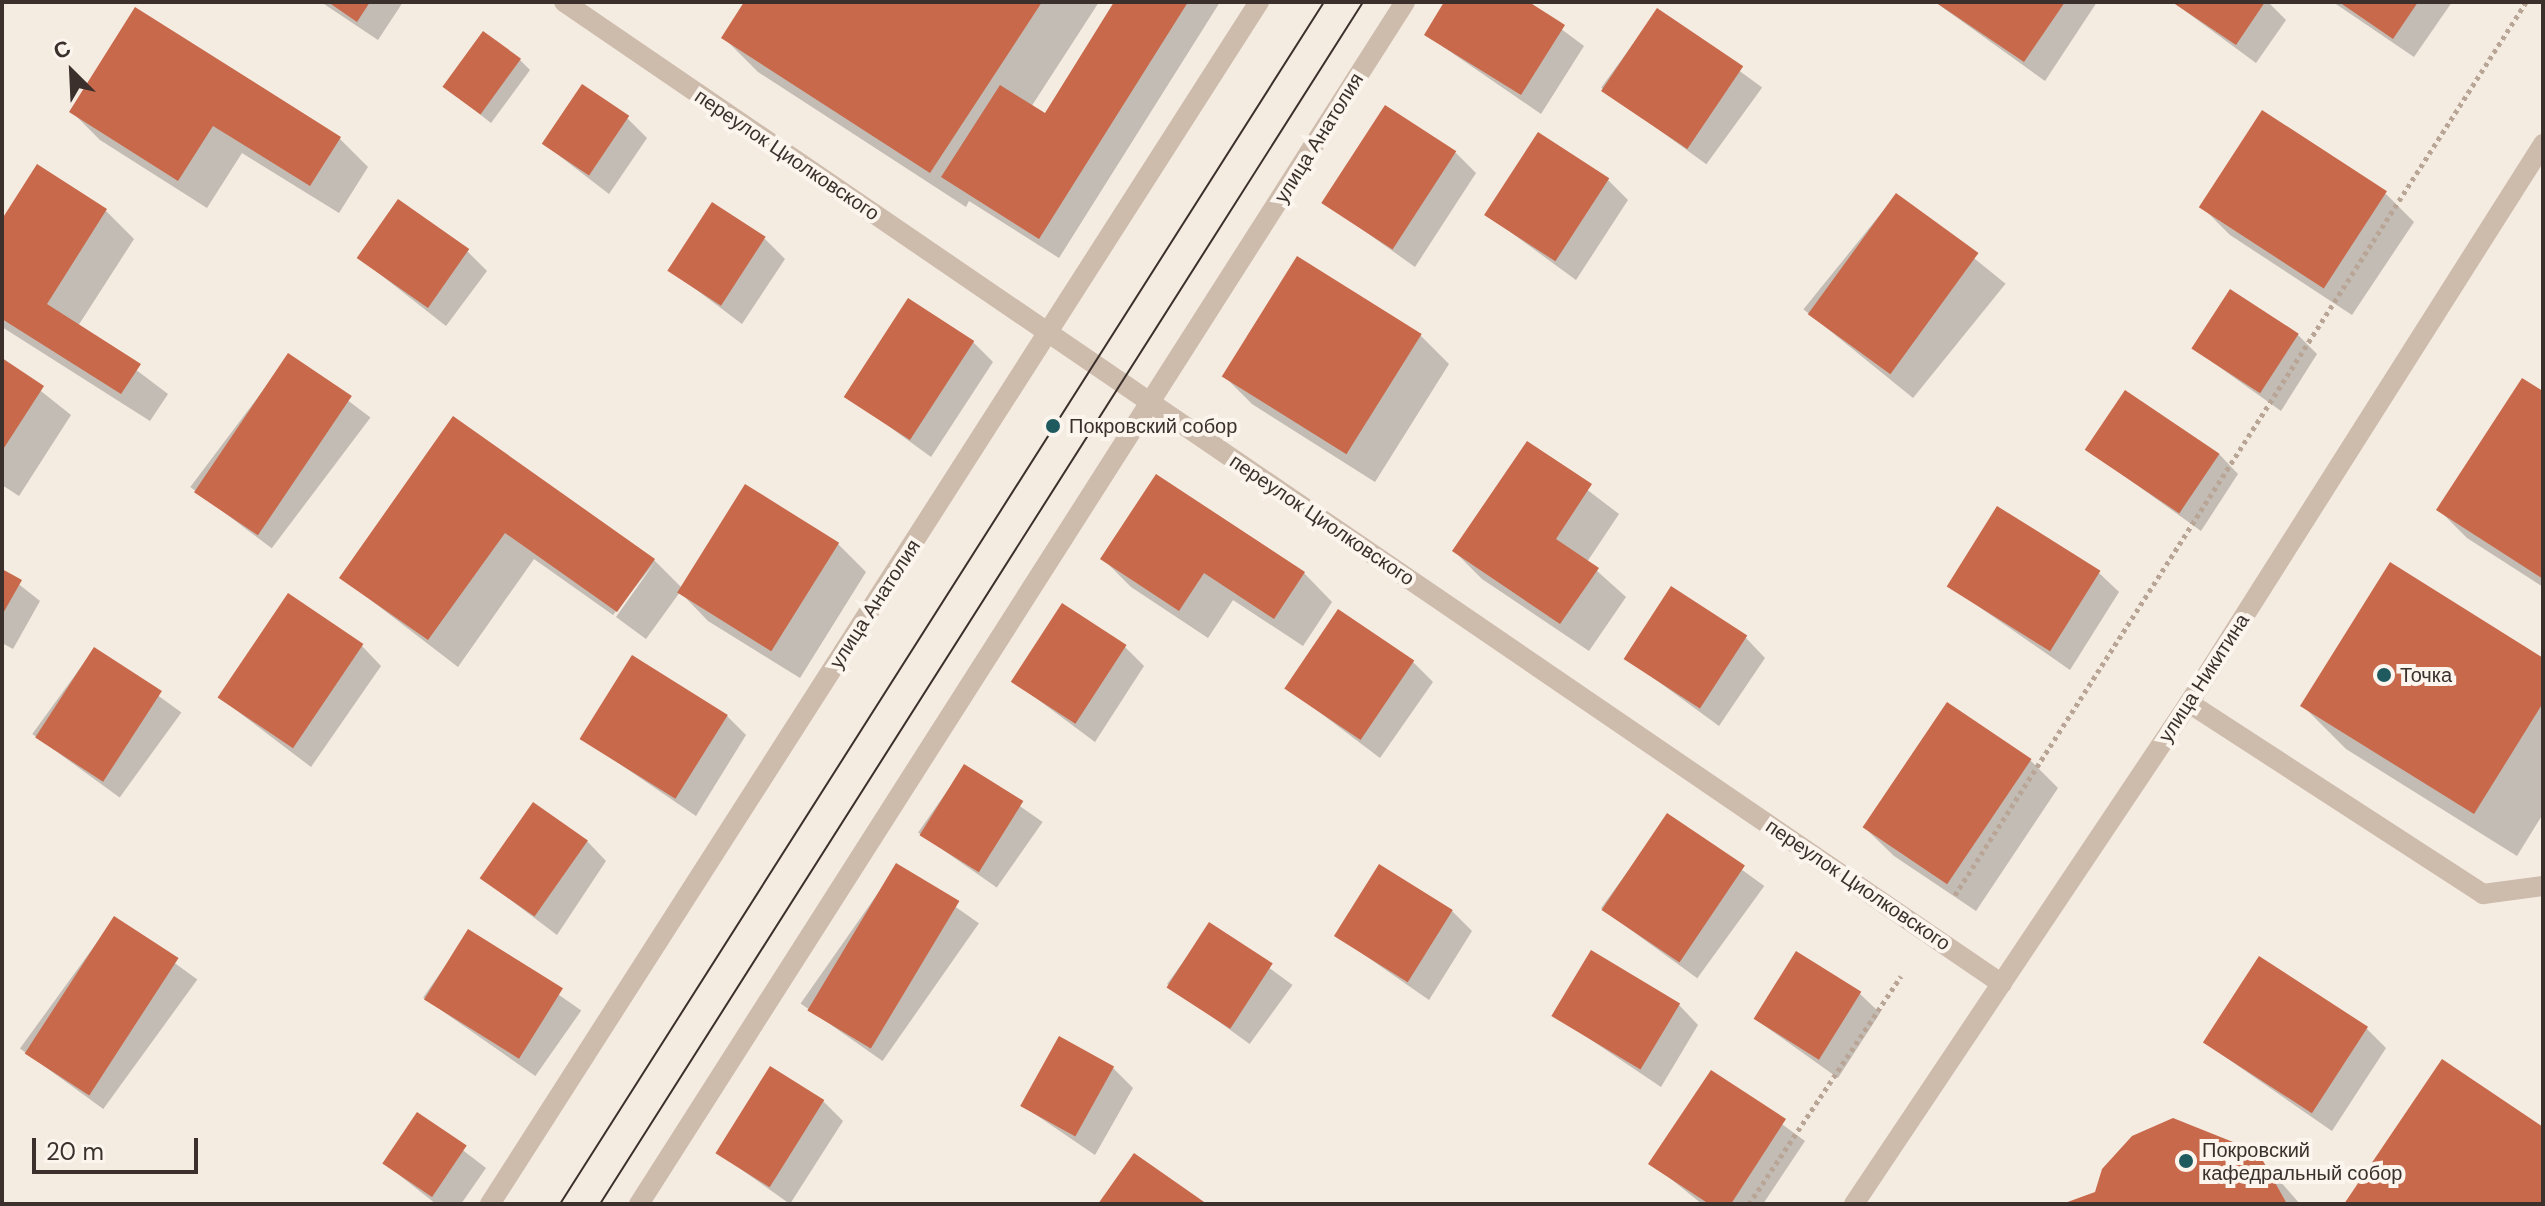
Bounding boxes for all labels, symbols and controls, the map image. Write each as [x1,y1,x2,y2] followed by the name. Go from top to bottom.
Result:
[32,32,112,112] north arrow
[49,33,75,66] text: С
[1269,69,1369,207] street label: улица Анатолия
[690,84,884,226] street label: переулок Циолковского
[1069,414,1237,438] place label: Покровский собор
[1044,417,1062,435] marker: Покровский собор
[1225,449,1419,591] street label: переулок Циолковского
[824,535,926,673] street label: улица Анатолия
[2154,609,2254,747] street label: улица Никитина
[2400,663,2452,687] place label: Точка
[2375,666,2393,684] marker: Точка
[1761,814,1955,956] street label: переулок Циолковского
[36,1122,202,1172] scale bar
[46,1136,104,1167] text: 20 m
[2202,1138,2402,1185] place label: Покровский кафедральный собор
[2177,1152,2195,1170] marker: Покровский кафедральный собор

